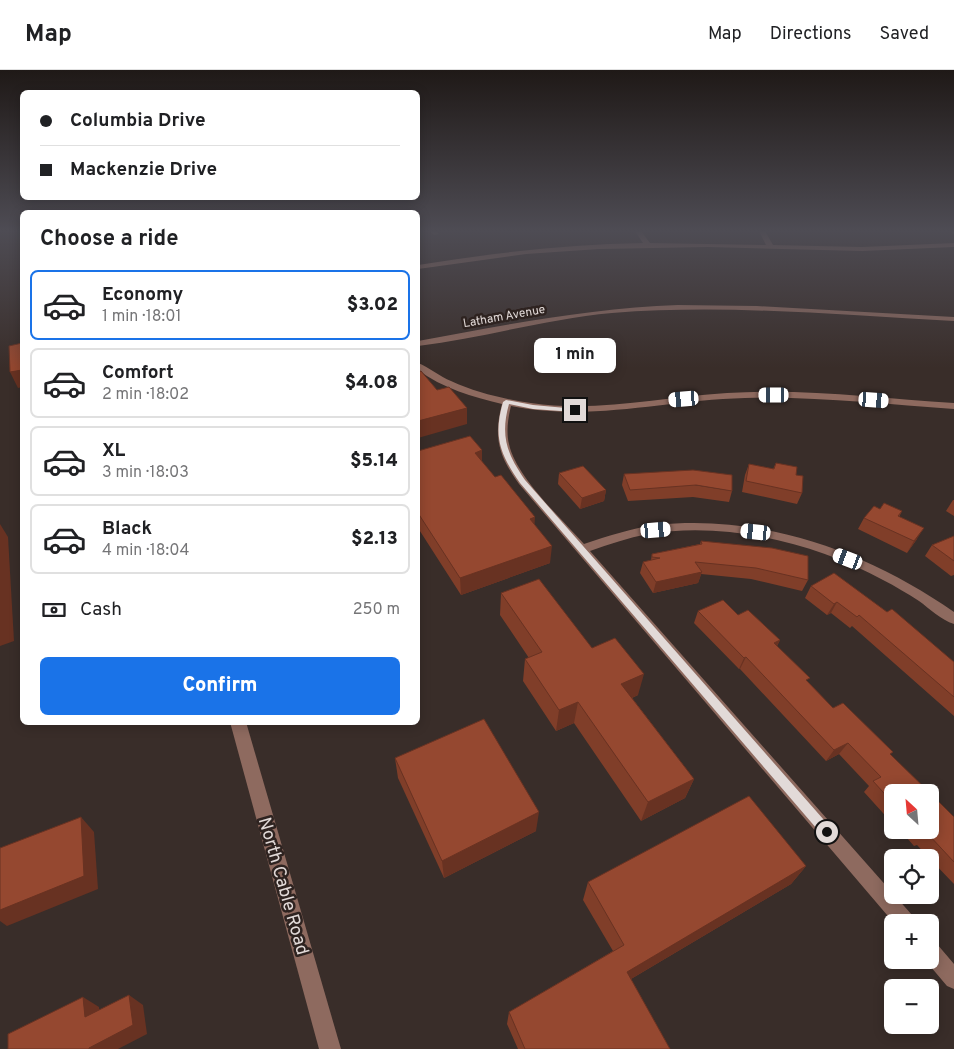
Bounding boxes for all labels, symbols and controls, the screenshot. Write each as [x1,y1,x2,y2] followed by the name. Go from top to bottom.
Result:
[25,20,72,50] text: Map
[708,23,742,46] text: Map
[770,23,852,46] text: Directions
[880,23,929,46] text: Saved
[70,109,206,133] text: Columbia Drive
[70,158,217,182] text: Mackenzie Drive
[40,226,178,253] text: Choose a ride
[42,283,87,328] icon: car
[102,283,183,307] text: Economy
[347,293,398,317] text: $3.02
[462,302,546,332] street label: Latham Avenue
[102,307,181,327] text: 1 min · 18:01
[534,338,616,372] callout: 1 min
[555,345,595,365] text: 1 min
[42,361,87,406] icon: car
[102,361,174,385] text: Comfort
[345,371,398,395] text: $4.08
[102,385,189,405] text: 2 min · 18:02
[759,388,789,403] car
[668,390,699,408] car
[858,391,889,409] car
[564,399,586,421] route end
[42,439,87,484] icon: car
[102,439,125,463] text: XL
[350,449,398,473] text: $5.14
[102,463,189,483] text: 3 min · 18:03
[42,517,87,562] icon: car
[102,517,152,541] text: Black
[640,521,671,539] car
[740,523,771,541] car
[351,527,398,551] text: $2.13
[102,541,189,561] text: 4 min · 18:04
[831,547,864,571] car
[40,596,68,624] icon: cash
[80,598,122,622] text: Cash
[353,600,400,620] text: 250 m
[40,657,400,715] button: Confirm
[884,784,939,839] north arrow
[884,784,939,1034] map controls
[252,815,313,958] street label: North Cable Road
[816,821,838,843] route start
[884,849,939,904] button: locate
[884,914,939,969] button: +
[884,979,939,1034] button: −

